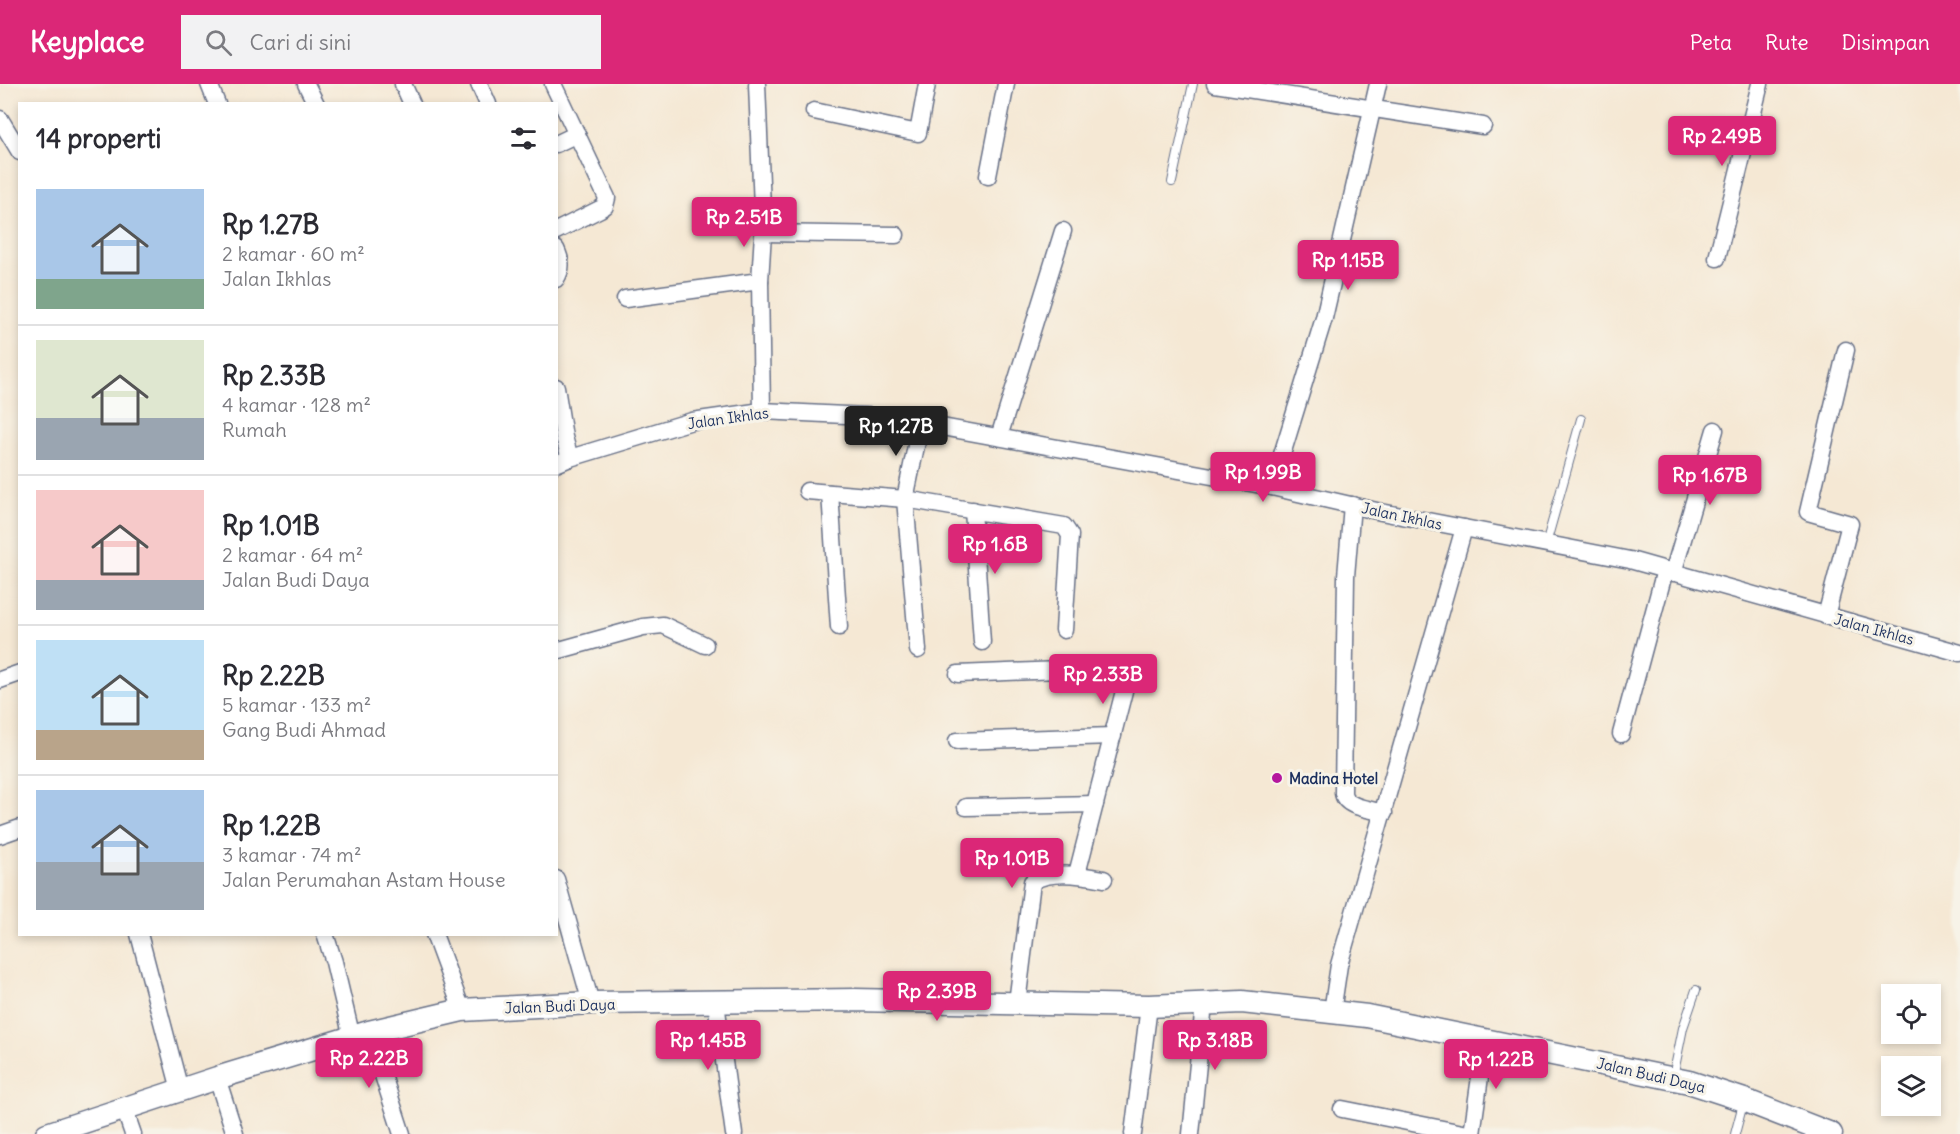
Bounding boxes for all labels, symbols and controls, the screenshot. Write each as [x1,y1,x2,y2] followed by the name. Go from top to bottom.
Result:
[181,15,601,69] search box
[30,24,145,60] text: Keyplace
[202,26,235,59] icon: search
[250,28,351,56] text: Cari di sini
[1690,29,1732,56] text: Peta
[1765,29,1809,56] text: Rute
[1842,29,1930,56] text: Disimpan
[1660,116,1784,167] pin: Rp 2.49B
[36,122,161,155] text: 14 properti
[507,122,540,155] icon: filters
[1682,123,1762,148] text: Rp 2.49B
[682,197,806,248] pin: Rp 2.51B
[706,204,782,229] text: Rp 2.51B
[222,208,319,241] text: Rp 1.27B
[84,213,156,285] icon: home
[1286,240,1410,291] pin: Rp 1.15B
[222,241,365,266] text: 2 kamar · 60 m²
[1312,247,1384,272] text: Rp 1.15B
[222,266,331,291] text: Jalan Ikhlas
[222,359,326,392] text: Rp 2.33B
[84,364,156,436] icon: home
[222,392,371,417] text: 4 kamar · 128 m²
[686,403,770,433] street label: Jalan Ikhlas
[834,406,958,457] pin: Rp 1.27B
[859,413,933,438] text: Rp 1.27B
[222,417,287,442] text: Rumah
[1201,452,1325,503] pin: Rp 1.99B
[1648,455,1772,506] pin: Rp 1.67B
[1224,459,1302,484] text: Rp 1.99B
[1672,462,1748,487] text: Rp 1.67B
[1360,498,1444,534] street label: Jalan Ikhlas
[222,509,320,542] text: Rp 1.01B
[84,514,156,586] icon: home
[940,524,1050,575] pin: Rp 1.6B
[962,531,1028,556] text: Rp 1.6B
[222,542,363,567] text: 2 kamar · 64 m²
[222,567,370,592] text: Jalan Budi Daya
[1832,609,1916,649] street label: Jalan Ikhlas
[1041,654,1165,705] pin: Rp 2.33B
[222,659,325,692] text: Rp 2.22B
[1063,661,1143,686] text: Rp 2.33B
[84,664,156,736] icon: home
[222,692,371,717] text: 5 kamar · 133 m²
[222,717,386,742] text: Gang Budi Ahmad
[1289,769,1378,788] place label: Madina Hotel
[1270,771,1284,785] marker: Madina Hotel
[222,809,321,842] text: Rp 1.22B
[84,814,156,886] icon: home
[950,838,1074,889] pin: Rp 1.01B
[222,842,361,867] text: 3 kamar · 74 m²
[974,845,1050,870] text: Rp 1.01B
[222,867,505,892] text: Jalan Perumahan Astam House
[875,971,999,1022] pin: Rp 2.39B
[897,978,977,1003] text: Rp 2.39B
[1881,984,1941,1116] map controls
[1881,984,1941,1044] button: locate
[504,995,616,1017] street label: Jalan Budi Daya
[646,1020,770,1071] pin: Rp 1.45B
[1153,1020,1277,1071] pin: Rp 3.18B
[670,1027,746,1052] text: Rp 1.45B
[1177,1027,1253,1052] text: Rp 3.18B
[307,1038,431,1089] pin: Rp 2.22B
[1434,1039,1558,1090] pin: Rp 1.22B
[330,1045,409,1070] text: Rp 2.22B
[1458,1046,1534,1071] text: Rp 1.22B
[1595,1053,1708,1097] street label: Jalan Budi Daya
[1881,1056,1941,1116] button: layers

